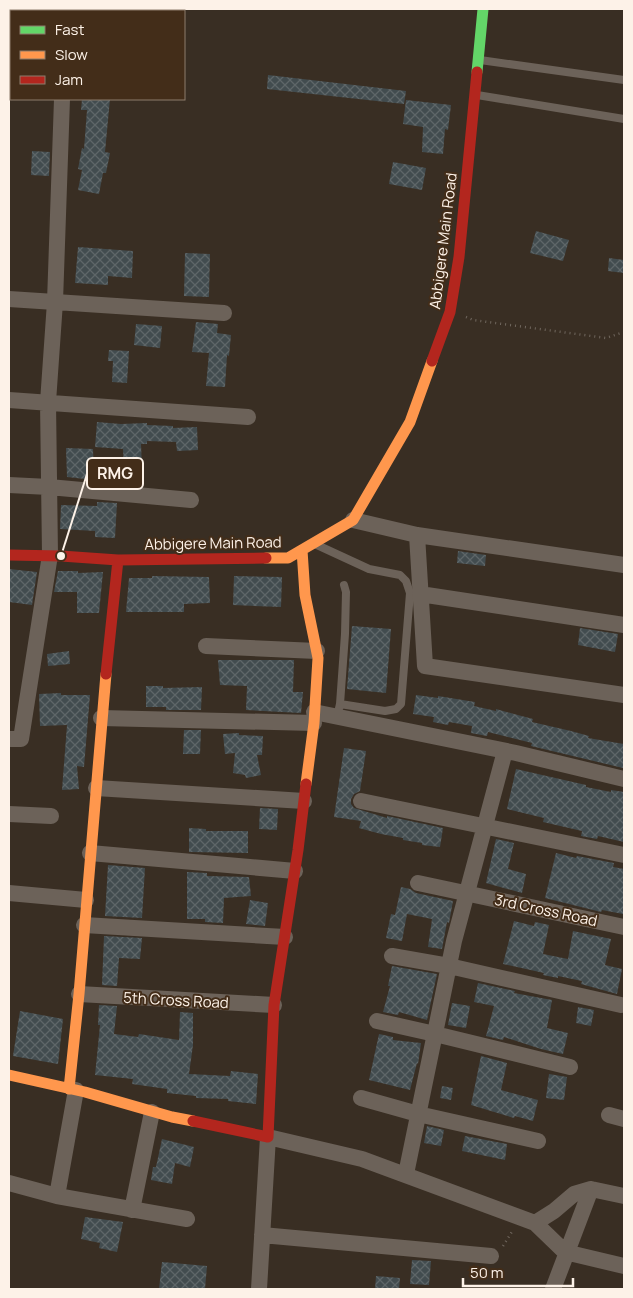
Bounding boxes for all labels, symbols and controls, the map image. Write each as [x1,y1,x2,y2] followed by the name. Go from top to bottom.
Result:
[10,10,185,100] legend
[55,19,84,40] text: Fast
[55,44,88,65] text: Slow
[55,69,83,90] text: Jam
[424,172,462,310] street label: Abbigere Main Road
[87,458,143,489] callout: RMG
[97,462,133,484] text: RMG
[144,531,282,555] street label: Abbigere Main Road
[493,889,599,931] street label: 3rd Cross Road
[123,987,229,1013] street label: 5th Cross Road
[463,1256,573,1288] scale bar
[470,1262,504,1283] text: 50 m

